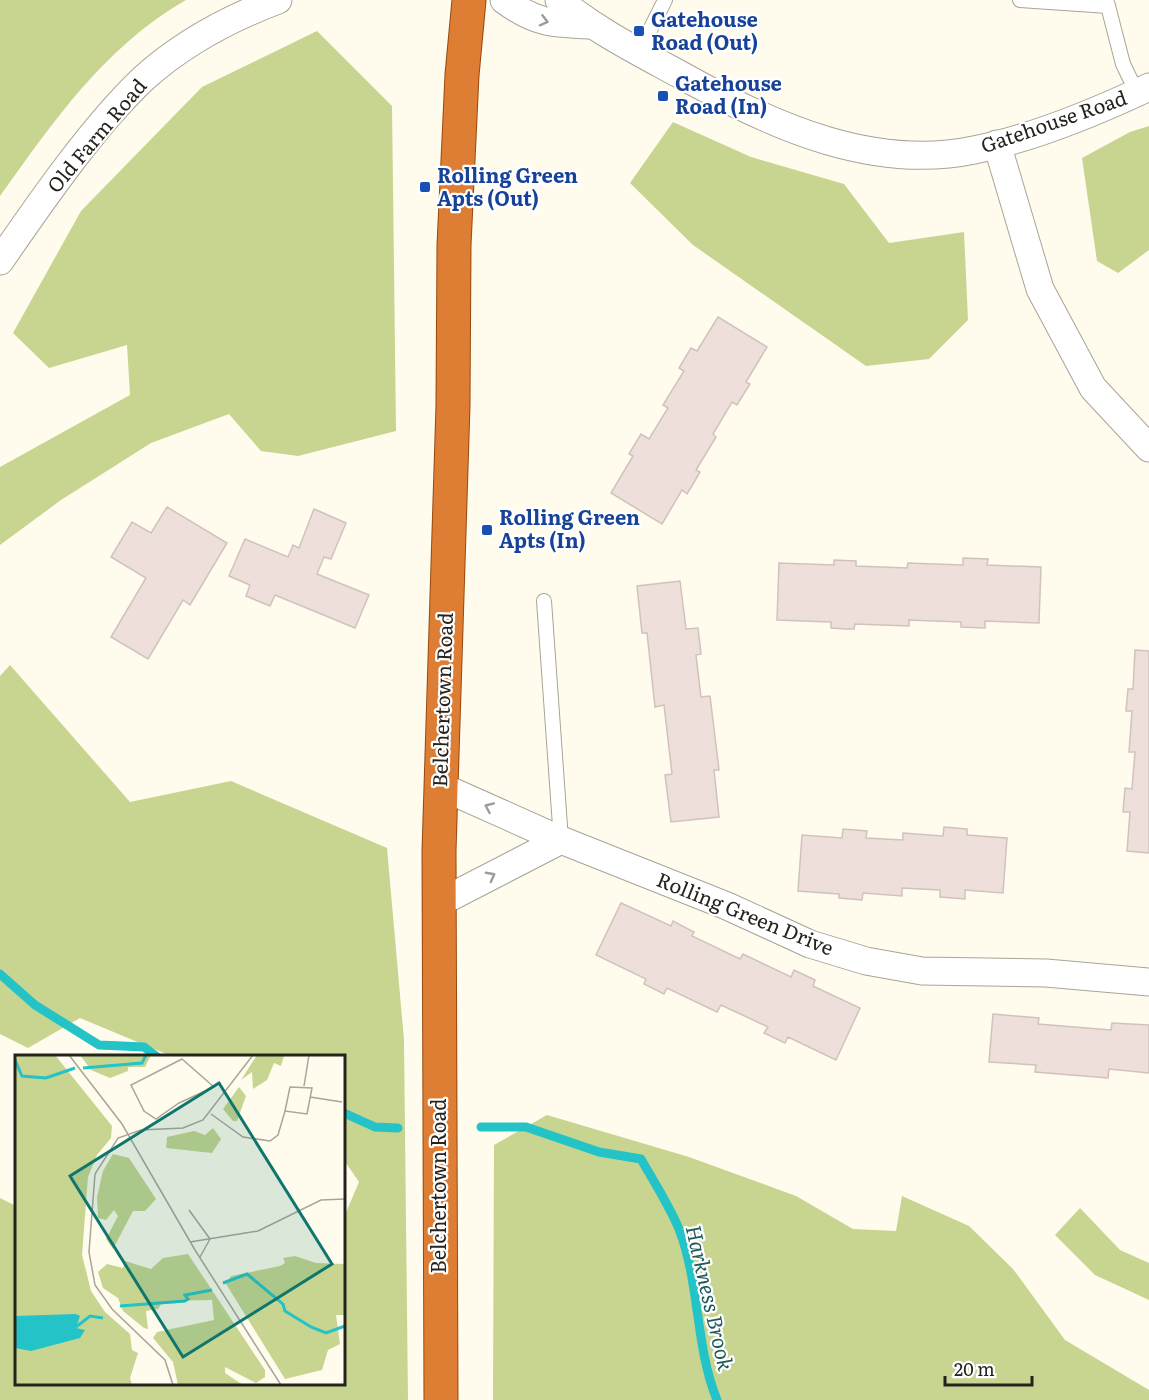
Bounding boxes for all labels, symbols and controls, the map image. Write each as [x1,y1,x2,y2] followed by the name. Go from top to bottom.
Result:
[651,3,758,56] place label: Gatehouse Road (Out)
[539,14,549,27] one-way arrow
[632,24,646,38] marker: Gatehouse Road (Out)
[675,67,782,120] place label: Gatehouse Road (In)
[39,71,152,198] street label: Old Farm Road
[976,81,1130,159] street label: Gatehouse Road
[656,89,670,103] marker: Gatehouse Road (In)
[437,159,578,212] place label: Rolling Green Apts (Out)
[418,180,432,194] marker: Rolling Green Apts (Out)
[499,501,640,554] place label: Rolling Green Apts (In)
[480,523,494,537] marker: Rolling Green Apts (In)
[423,612,459,788] street label: Belchertown Road
[484,802,495,814] one-way arrow
[653,863,839,961] street label: Rolling Green Drive
[485,872,495,883] one-way arrow
[15,1055,345,1385] inset map
[422,1099,452,1273] street label: Belchertown Road
[680,1222,743,1374] water label: Harkness Brook
[945,1349,1032,1387] scale bar
[954,1355,995,1382] text: 20 m

